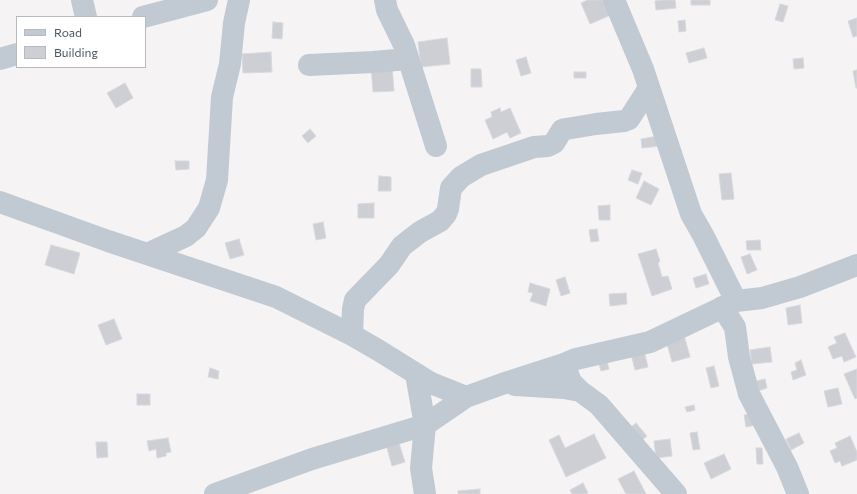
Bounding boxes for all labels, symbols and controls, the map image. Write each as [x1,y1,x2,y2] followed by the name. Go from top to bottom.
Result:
[16,16,146,68] legend
[54,25,82,39] text: Road
[54,45,98,59] text: Building

